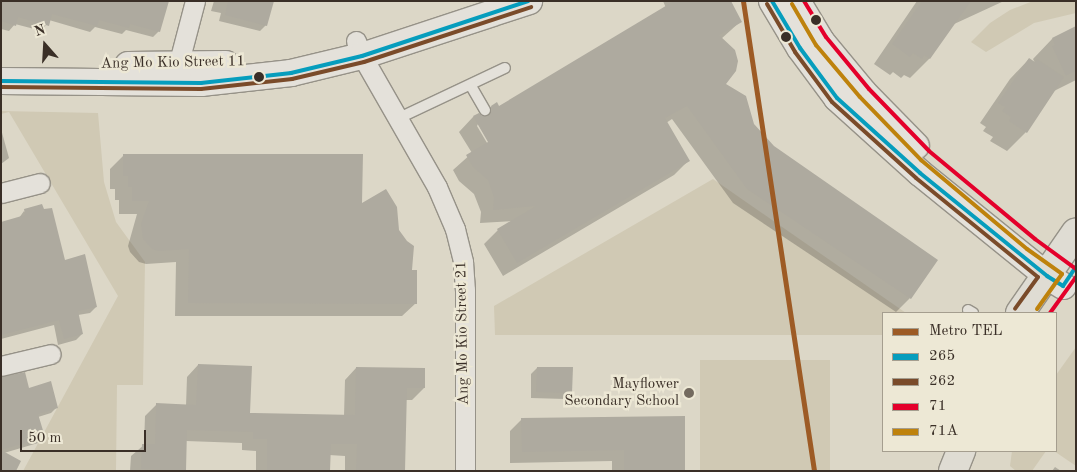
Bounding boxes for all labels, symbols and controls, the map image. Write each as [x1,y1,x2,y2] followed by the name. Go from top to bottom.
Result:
[811,15,821,25] unlabelled marker
[20,20,70,70] north arrow
[33,22,47,39] text: N
[781,32,791,42] unlabelled marker
[101,53,245,73] street label: Ang Mo Kio Street 11
[254,72,264,82] unlabelled marker
[453,261,473,405] street label: Ang Mo Kio Street 21
[882,312,1057,452] legend
[929,324,1003,339] text: Metro TEL
[929,349,955,364] text: 265
[929,374,955,389] text: 262
[564,375,679,410] place label: Mayflower Secondary School
[683,387,695,399] marker: Mayflower Secondary School
[929,399,946,414] text: 71
[22,420,149,452] scale bar
[929,424,958,439] text: 71A
[28,431,62,446] text: 50 m

